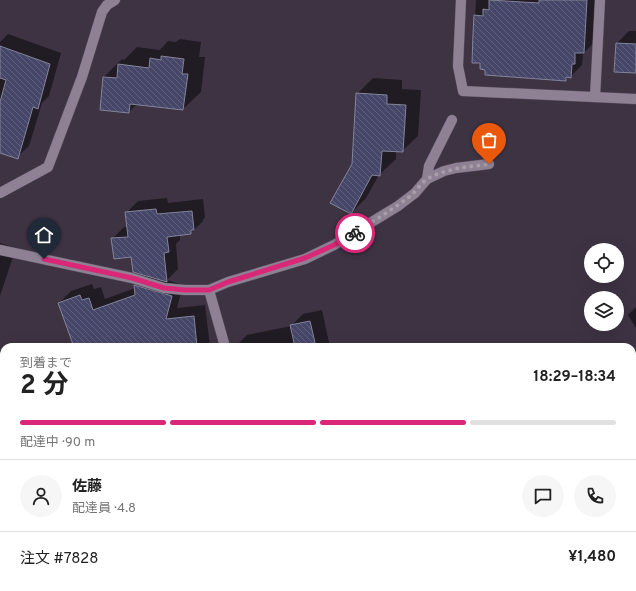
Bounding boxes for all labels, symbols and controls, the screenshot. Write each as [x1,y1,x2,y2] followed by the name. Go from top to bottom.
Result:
[472,123,506,164] pin
[478,129,500,151] icon: bag
[335,213,375,253] courier
[27,218,61,259] pin
[344,222,366,244] icon: bike
[33,224,55,246] icon: home
[584,243,624,331] map controls
[584,243,624,283] button: locate
[584,291,624,331] button: layers
[20,356,72,372] text: 到着まで
[533,368,616,387] text: 18:29–18:34
[20,370,68,403] text: 2 分
[20,435,95,451] text: 配達中 · 90 m
[20,475,62,517] button: person
[522,475,564,517] button: chat
[574,475,616,517] button: phone
[72,478,102,497] text: 佐藤
[72,501,136,517] text: 配達員 · 4.8
[568,548,616,567] text: ¥1,480
[20,550,98,569] text: 注文 #7828

